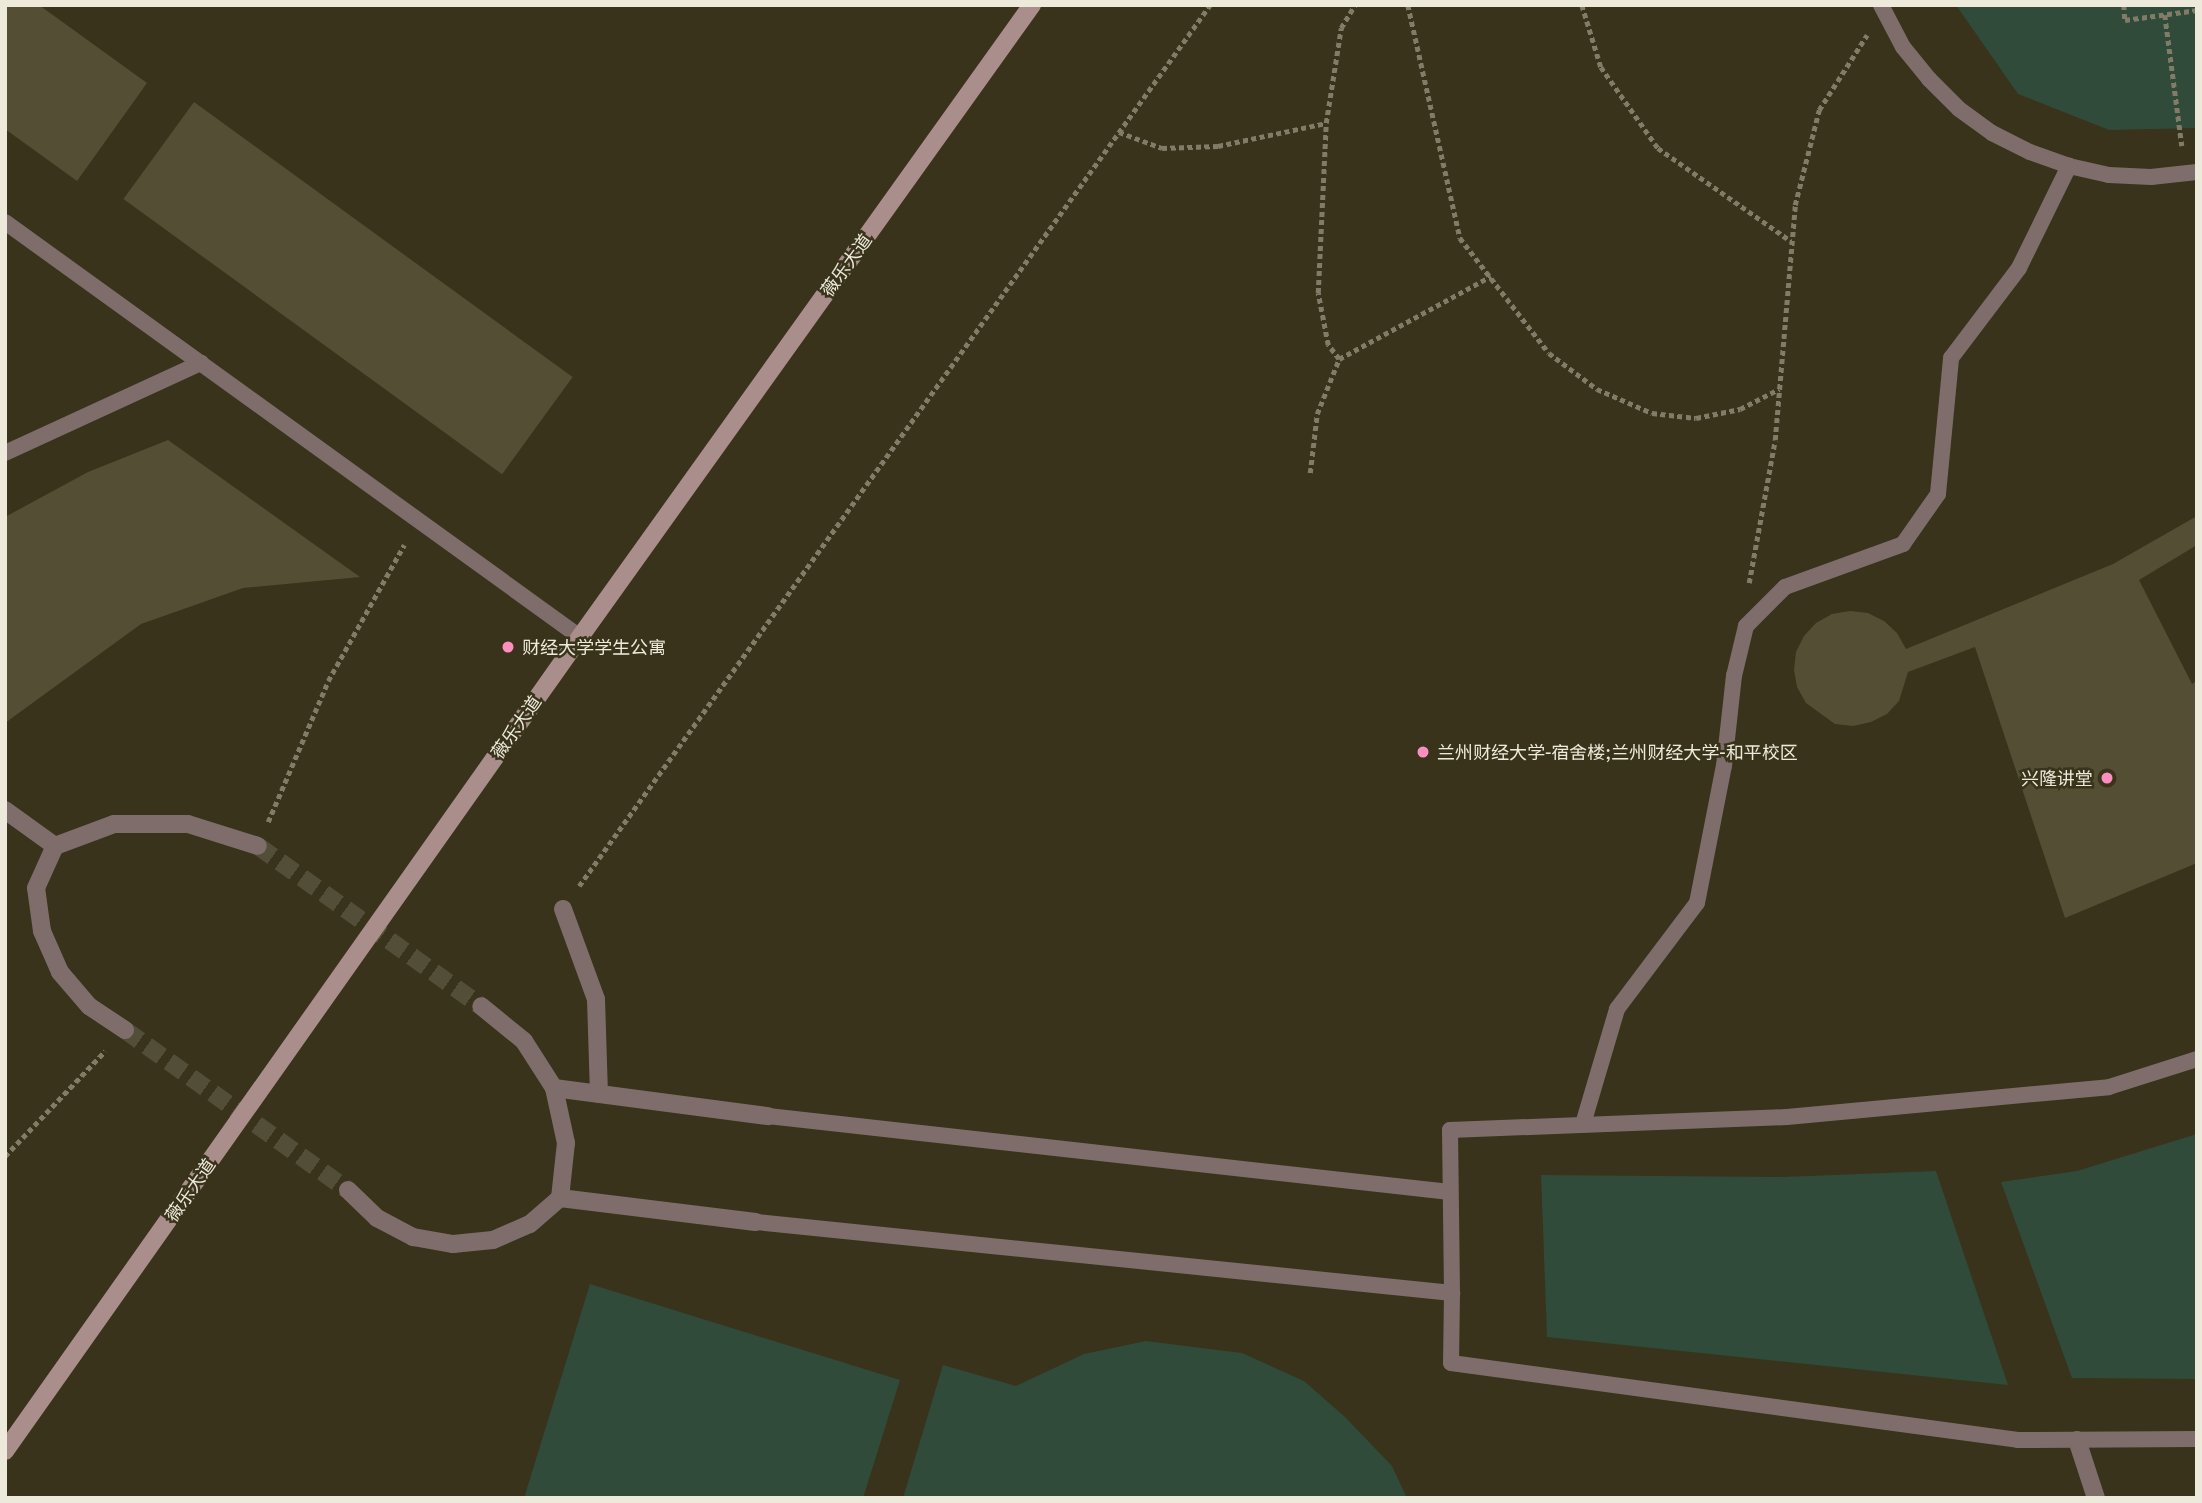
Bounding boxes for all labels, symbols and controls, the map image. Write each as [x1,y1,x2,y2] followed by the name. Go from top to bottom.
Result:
[816,230,876,300] street label: 薇乐大道
[522,636,666,658] place label: 财经大学学生公寓
[500,639,516,655] marker: 财经大学学生公寓
[487,691,545,763] street label: 薇乐大道
[1437,741,1798,763] place label: 兰州财经大学-宿舍楼;兰州财经大学-和平校区
[1415,744,1431,760] marker: 兰州财经大学-宿舍楼;兰州财经大学-和平校区
[2021,767,2093,789] place label: 兴隆讲堂
[2099,770,2115,786] marker: 兴隆讲堂
[161,1154,219,1226] street label: 薇乐大道

